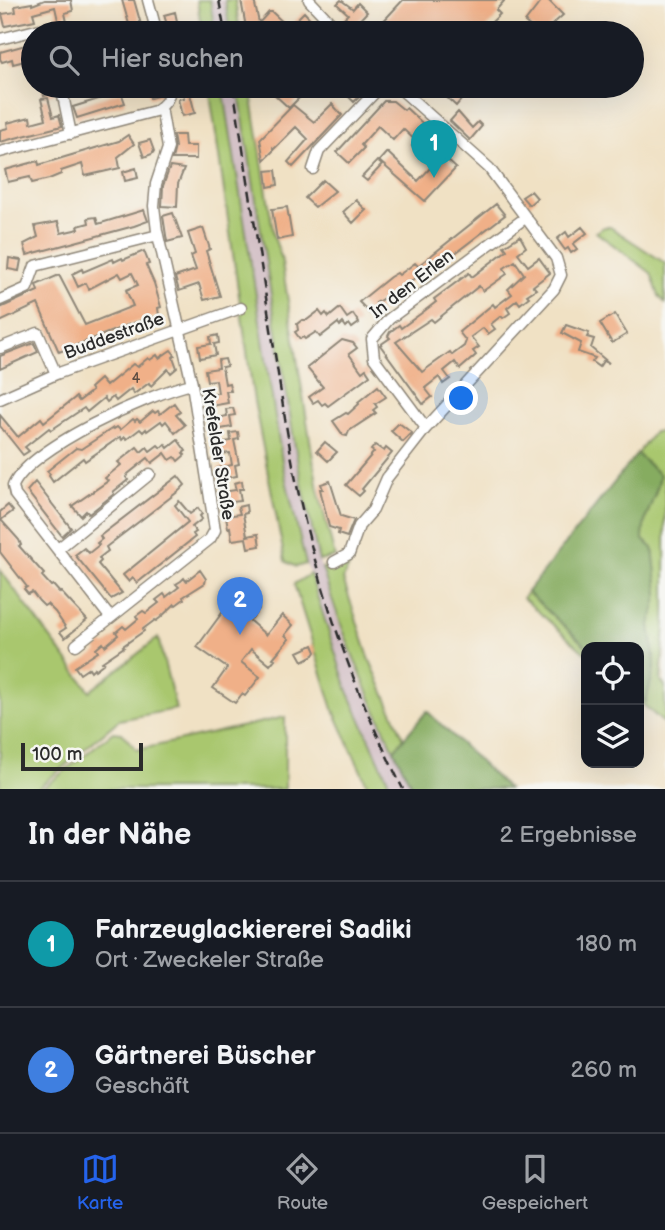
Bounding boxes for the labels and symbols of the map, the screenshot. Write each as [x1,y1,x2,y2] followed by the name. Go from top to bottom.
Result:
[411,120,457,178] pin: 1
[366,245,458,323] street label: In den Erlen
[61,308,167,364] street label: Buddestraße
[132,370,141,387] house number: 4
[444,381,478,415] your location
[197,387,239,522] street label: Krefelder Straße
[217,577,263,635] pin: 2
[21,740,144,772] scale bar

